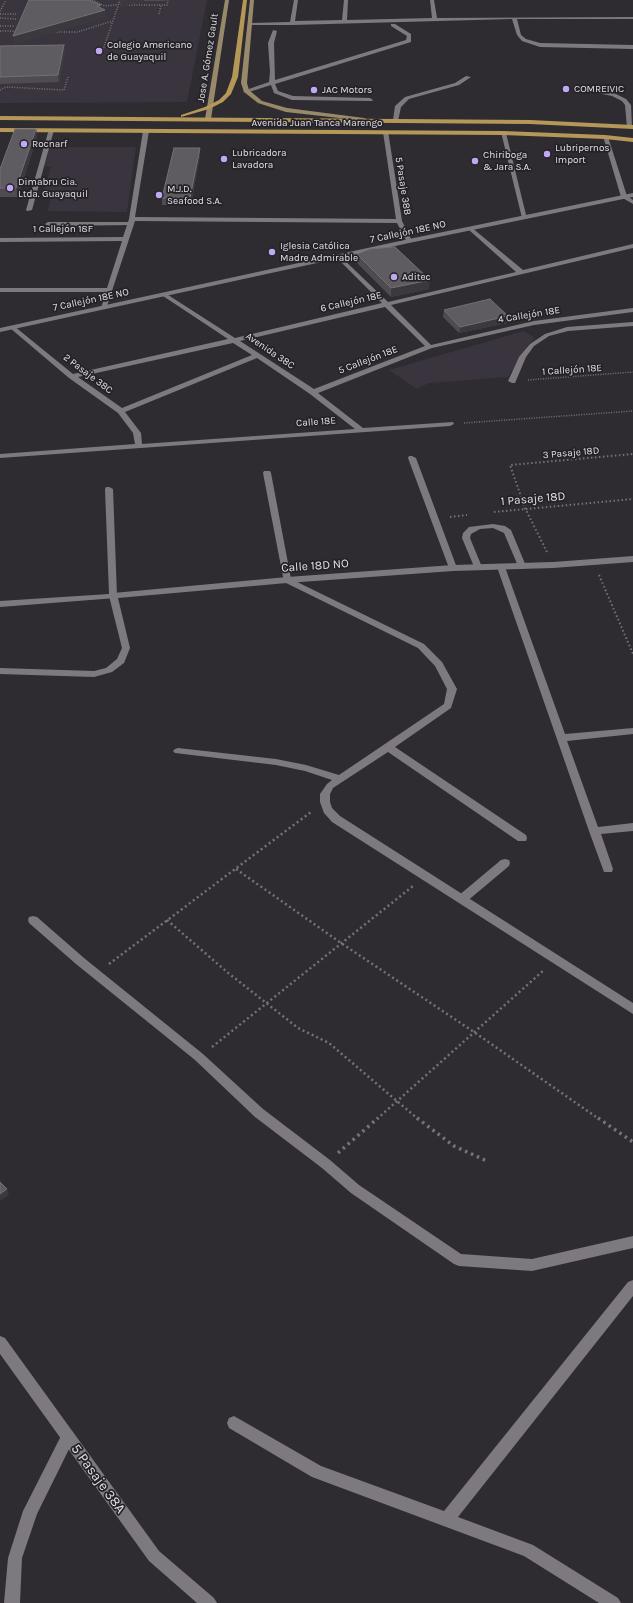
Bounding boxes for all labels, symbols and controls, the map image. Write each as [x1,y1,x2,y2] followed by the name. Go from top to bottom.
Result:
[195,12,221,104] street label: Jose A. Gómez Gault
[107,39,192,62] place label: Colegio Americano de Guayaquil
[94,46,104,56] marker: Colegio Americano de Guayaquil
[574,83,624,95] place label: COMREIVIC
[322,84,372,96] place label: JAC Motors
[561,84,571,94] marker: COMREIVIC
[309,85,319,95] marker: JAC Motors
[251,117,383,129] street label: Avenida Juan Tanca Marengo
[32,138,67,150] place label: Rocnarf
[19,139,29,149] marker: Rocnarf
[555,142,610,166] place label: Lubripernos Import
[232,147,286,170] place label: Lubricadora Lavadora
[483,149,531,172] place label: Chiriboga & Jara S.A.
[542,149,552,159] marker: Lubripernos Import
[219,154,229,164] marker: Lubricadora Lavadora
[392,156,414,216] street label: 5 Pasaje 38B
[470,156,480,166] marker: Chiriboga & Jara S.A.
[18,176,88,200] place label: Dimabru Cia. Ltda. Guayaquil
[5,183,15,193] marker: Dimabru Cia. Ltda. Guayaquil
[167,183,222,206] place label: M.J.D. Seafood S.A.
[154,190,164,200] marker: M.J.D. Seafood S.A.
[369,218,447,246] street label: 7 Callejón 18E NO
[33,223,93,235] street label: 1 Callejón 18F
[280,240,358,264] place label: Iglesia Católica Madre Admirable
[267,247,277,257] marker: Iglesia Católica Madre Admirable
[402,271,431,283] place label: Aditec
[389,272,399,282] marker: Aditec
[52,286,130,314] street label: 7 Callejón 18E NO
[319,289,383,315] street label: 6 Callejón 18E
[497,304,561,326] street label: 4 Callejón 18E
[243,330,297,372] street label: Avenida 38C
[337,343,399,377] street label: 5 Callejón 18E
[61,352,115,396] street label: 2 Pasaje 38C
[542,362,602,378] street label: 1 Callejón 18E
[296,415,336,429] street label: Calle 18E
[542,445,600,461] street label: 3 Pasaje 18D
[500,489,566,509] street label: 1 Pasaje 18D
[281,556,349,576] street label: Calle 18D NO
[67,1441,129,1517] street label: 5 Pasaje 38A

